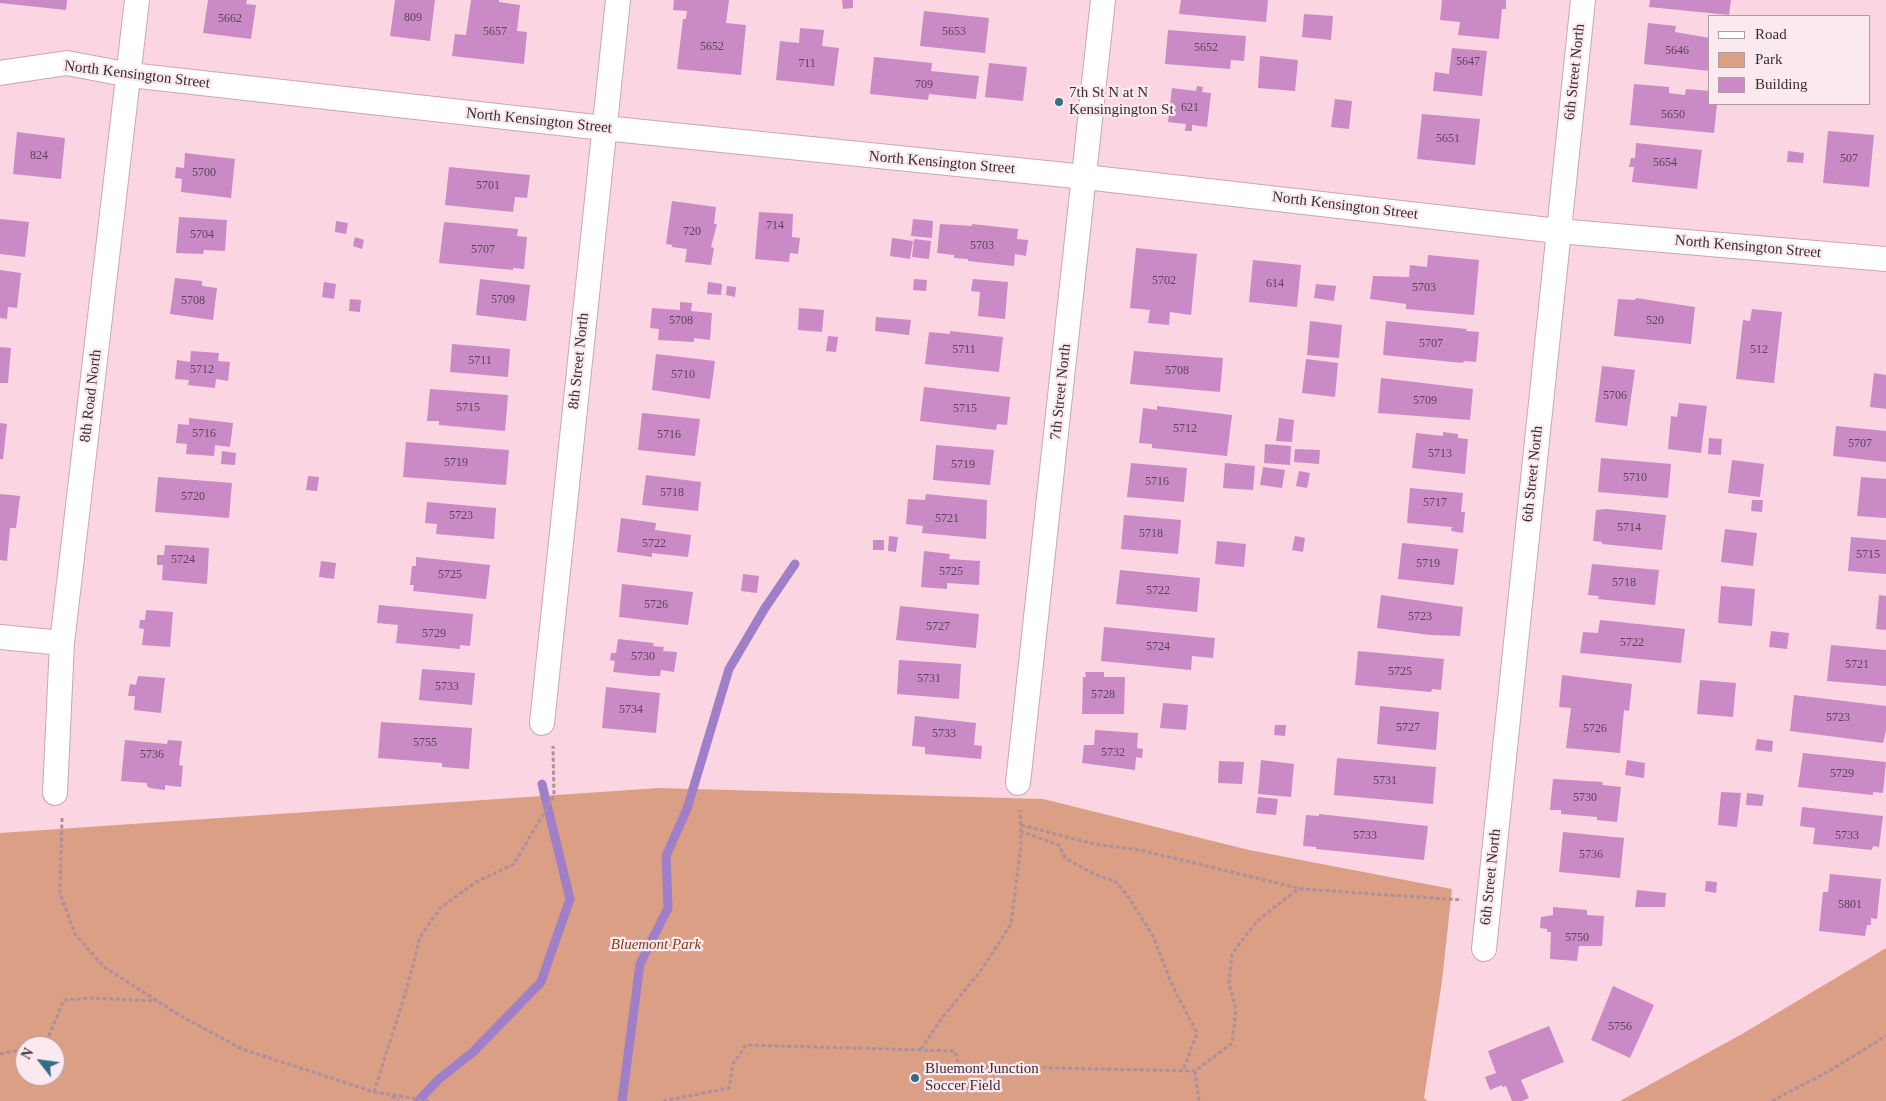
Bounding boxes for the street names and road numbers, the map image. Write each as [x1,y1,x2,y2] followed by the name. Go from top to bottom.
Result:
[1561,23,1589,121] street label: 6th Street North
[63,57,211,93] street label: North Kensington Street
[465,104,613,138] street label: North Kensington Street
[868,148,1016,178] street label: North Kensington Street
[1271,188,1419,224] street label: North Kensington Street
[1674,232,1822,262] street label: North Kensington Street
[565,312,593,410] street label: 8th Street North
[1047,343,1075,441] street label: 7th Street North
[76,349,106,443] street label: 8th Road North
[1519,425,1547,523] street label: 6th Street North
[1477,828,1505,926] street label: 6th Street North

